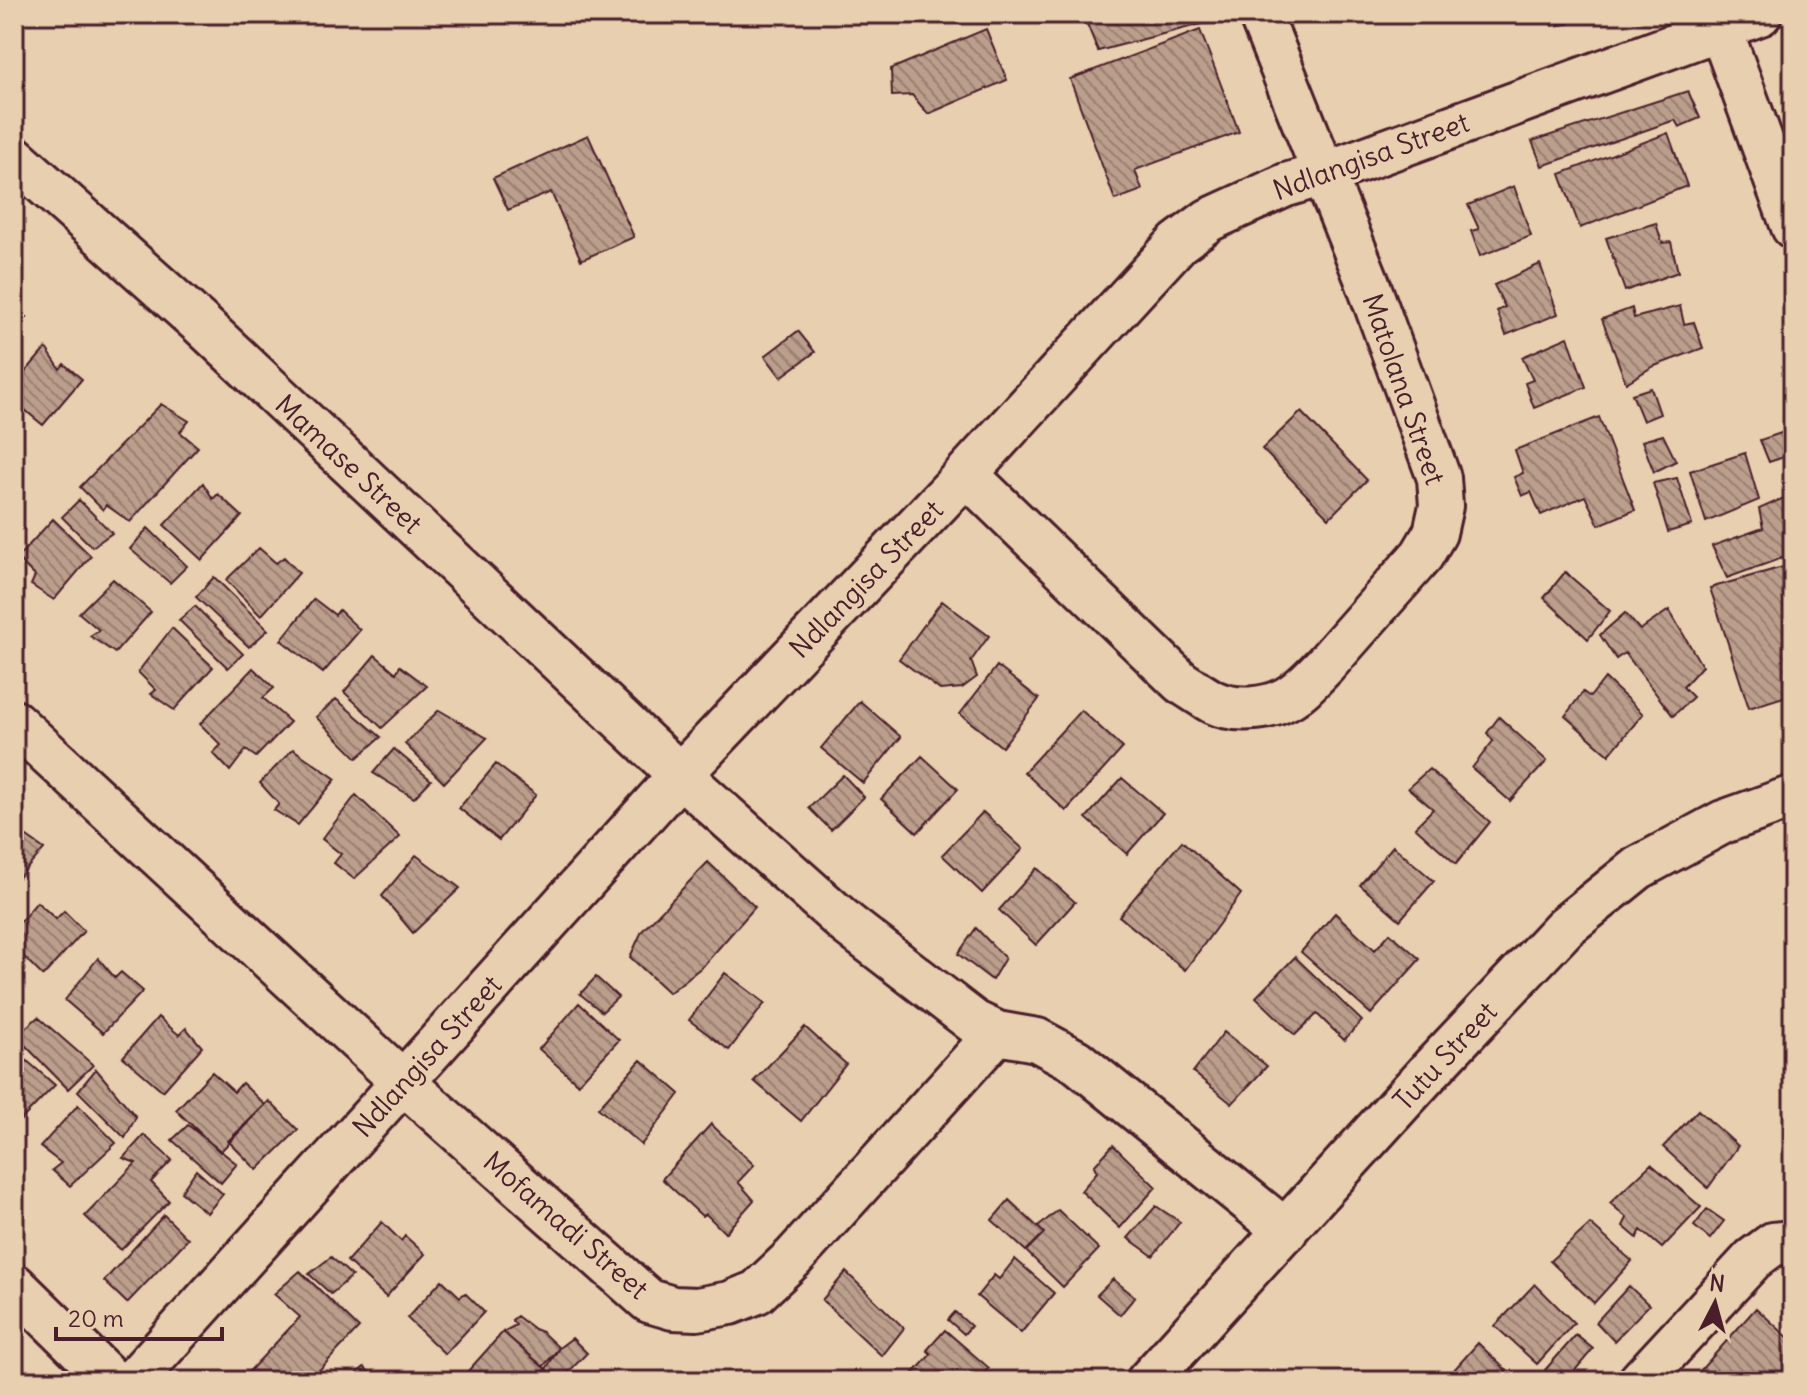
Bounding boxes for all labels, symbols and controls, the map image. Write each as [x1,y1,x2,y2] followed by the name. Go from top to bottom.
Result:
[1268,104,1474,208] street label: Ndlangisa Street
[1355,289,1453,489] street label: Matolana Street
[268,387,430,541] street label: Mamase Street
[781,492,951,666] street label: Ndlangisa Street
[345,967,509,1145] street label: Ndlangisa Street
[1385,994,1505,1118] street label: Tutu Street
[476,1143,656,1307] street label: Mofamadi Street
[1675,1263,1755,1343] north arrow
[1708,1268,1726,1298] text: N
[56,1291,222,1341] scale bar
[68,1303,124,1333] text: 20 m

